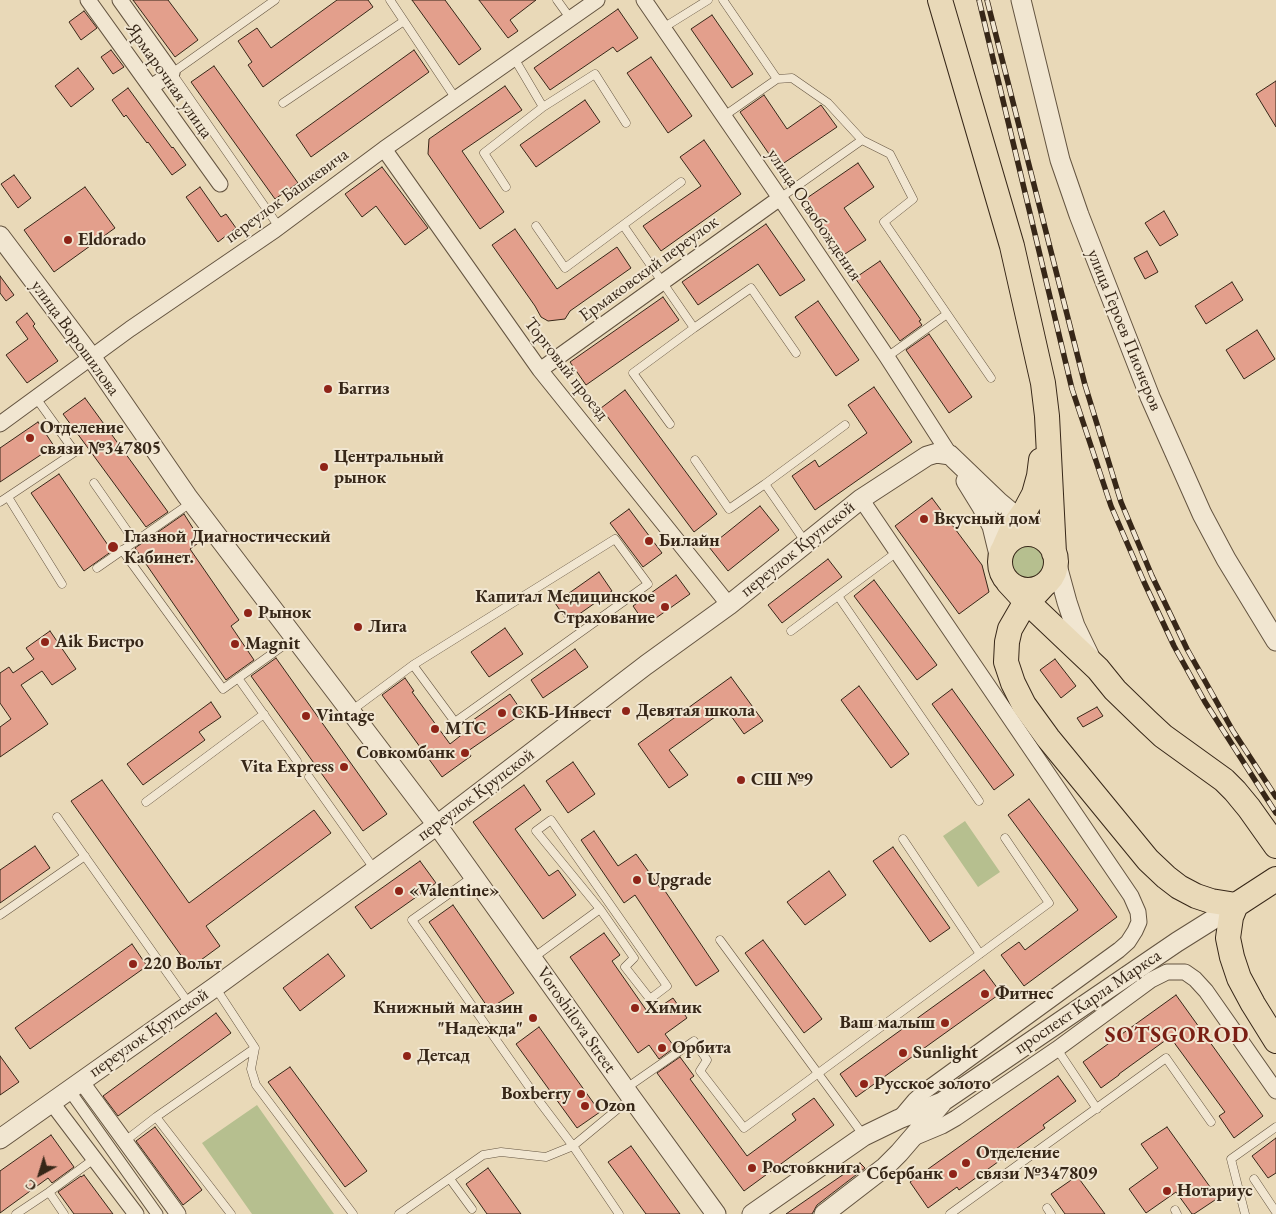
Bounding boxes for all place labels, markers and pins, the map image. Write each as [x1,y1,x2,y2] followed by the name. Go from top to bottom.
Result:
[78,229,146,251] place label: Eldorado
[62,234,74,246] marker: Eldorado
[338,378,390,400] place label: Баггиз
[322,383,334,395] marker: Баггиз
[40,417,161,459] place label: Отделение связи №347805
[24,432,36,444] marker: Отделение связи №347805
[334,446,444,488] place label: Центральный рынок
[318,461,330,473] marker: Центральный рынок
[934,508,1040,530] place label: Вкусный дом
[918,513,930,525] marker: Вкусный дом
[124,526,331,568] place label: Глазной Диагностический Кабинет.
[659,530,720,552] place label: Билайн
[643,535,655,547] marker: Билайн
[106,540,120,554] marker: Глазной Диагностический Кабинет.
[475,586,655,628] place label: Капитал Медицинское Страхование
[659,601,671,613] marker: Капитал Медицинское Страхование
[258,602,311,624] place label: Рынок
[242,607,254,619] marker: Рынок
[368,616,407,638] place label: Лига
[352,621,364,633] marker: Лига
[55,631,144,653] place label: Aik Бистро
[245,633,300,655] place label: Magnit
[39,636,51,648] marker: Aik Бистро
[229,638,241,650] marker: Magnit
[636,700,755,722] place label: Девятая школа
[512,702,611,724] place label: СКБ-Инвест
[316,705,374,727] place label: Vintage
[620,705,632,717] marker: Девятая школа
[496,707,508,719] marker: СКБ-Инвест
[300,710,312,722] marker: Vintage
[445,718,486,740] place label: МТС
[429,723,441,735] marker: МТС
[356,742,455,764] place label: Совкомбанк
[459,747,471,759] marker: Совкомбанк
[241,756,334,778] place label: Vita Express
[338,761,350,773] marker: Vita Express
[751,769,813,791] place label: СШ №9
[735,774,747,786] marker: СШ №9
[647,869,712,891] place label: Upgrade
[631,874,643,886] marker: Upgrade
[409,880,499,902] place label: «Valentine»
[393,885,405,897] marker: «Valentine»
[143,953,222,975] place label: 220 Вольт
[127,958,139,970] marker: 220 Вольт
[995,983,1053,1005] place label: Фитнес
[979,988,991,1000] marker: Фитнес
[373,997,523,1040] place label: Книжный магазин "Надежда"
[645,997,702,1019] place label: Химик
[629,1002,641,1014] marker: Химик
[527,1012,539,1024] marker: Книжный магазин "Надежда"
[840,1012,935,1034] place label: Ваш малыш
[939,1017,951,1029] marker: Ваш малыш
[672,1037,731,1059] place label: Орбита
[656,1042,668,1054] marker: Орбита
[913,1042,978,1064] place label: Sunlight
[417,1045,470,1067] place label: Детсад
[897,1047,909,1059] marker: Sunlight
[401,1050,413,1062] marker: Детсад
[874,1073,991,1095] place label: Русское золото
[858,1078,870,1090] marker: Русское золото
[501,1083,571,1105] place label: Boxberry
[575,1088,587,1100] marker: Boxberry
[595,1095,636,1117] place label: Ozon
[579,1100,591,1112] marker: Ozon
[976,1142,1097,1184] place label: Отделение связи №347809
[762,1157,861,1179] place label: Ростовкнига
[960,1157,972,1169] marker: Отделение связи №347809
[746,1162,758,1174] marker: Ростовкнига
[867,1163,943,1185] place label: Сбербанк
[947,1168,959,1180] marker: Сбербанк
[1177,1180,1253,1202] place label: Нотариус
[1161,1185,1173,1197] marker: Нотариус

